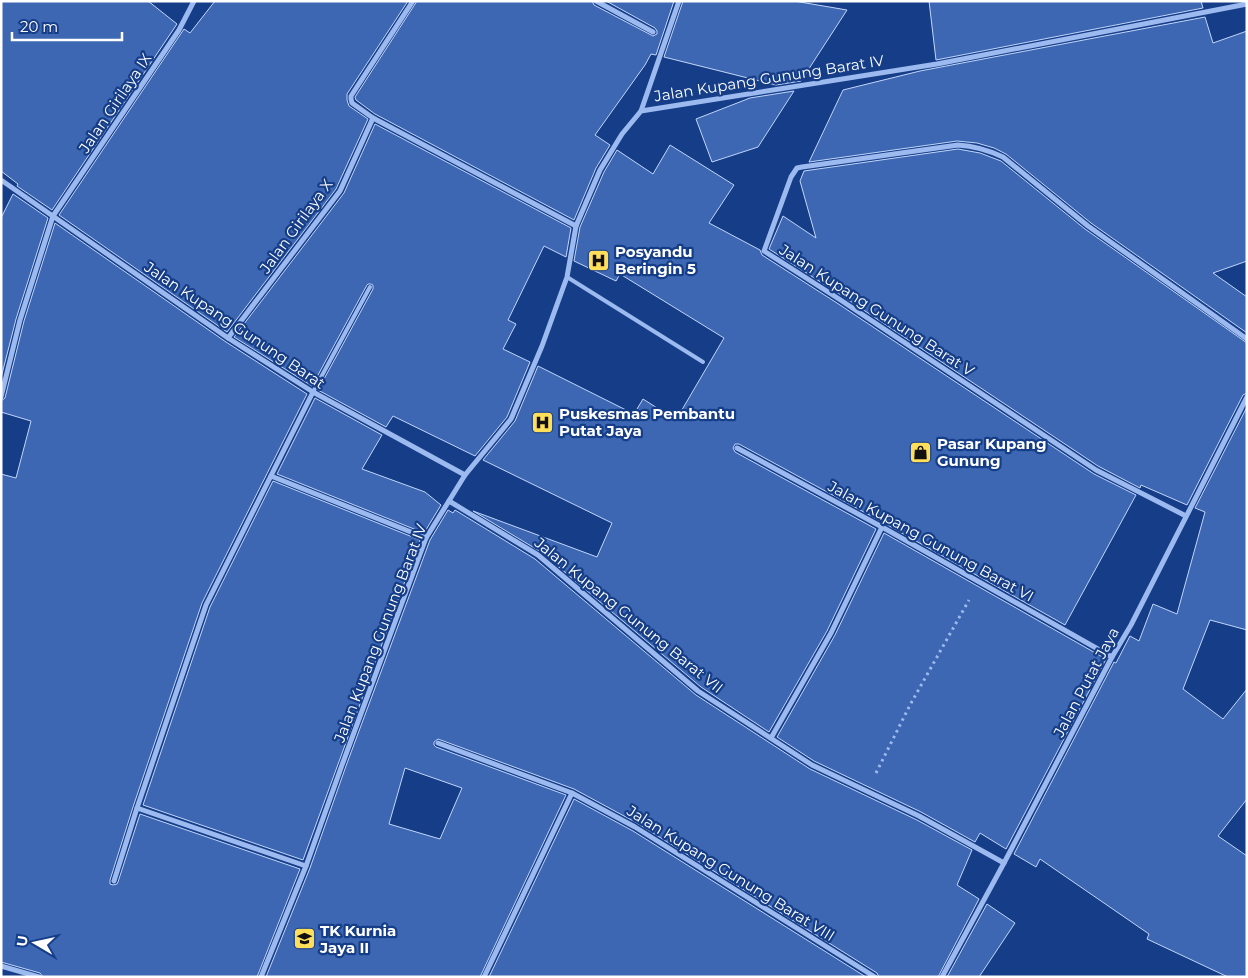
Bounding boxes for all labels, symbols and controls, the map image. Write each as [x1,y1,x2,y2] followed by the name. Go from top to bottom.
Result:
[12,10,122,42] scale bar
[20,17,58,36] text: 20 m
[74,49,155,157] street label: Jalan Girilaya IX
[652,50,886,106] street label: Jalan Kupang Gunung Barat IV
[255,175,337,278] street label: Jalan Girilaya X
[775,239,978,380] street label: Jalan Kupang Gunung Barat V
[615,242,696,278] place label: Posyandu Beringin 5
[587,248,611,272] hospital icon: Posyandu Beringin 5
[140,257,329,393] street label: Jalan Kupang Gunung Barat
[559,404,735,440] place label: Puskesmas Pembantu Putat Jaya
[531,410,555,434] hospital icon: Puskesmas Pembantu Putat Jaya
[937,434,1047,470] place label: Pasar Kupang Gunung
[909,440,933,464] shop icon: Pasar Kupang Gunung
[824,476,1037,606] street label: Jalan Kupang Gunung Barat VI
[329,521,431,746] street label: Jalan Kupang Gunung Barat IV
[530,532,727,697] street label: Jalan Kupang Gunung Barat VII
[1049,624,1123,741] street label: Jalan Putat Jaya
[623,800,838,945] street label: Jalan Kupang Gunung Barat VIII
[10,918,60,968] north arrow
[319,921,396,957] place label: TK Kurnia Jaya II
[292,927,316,951] school or university icon: TK Kurnia Jaya II
[12,934,32,948] text: U

